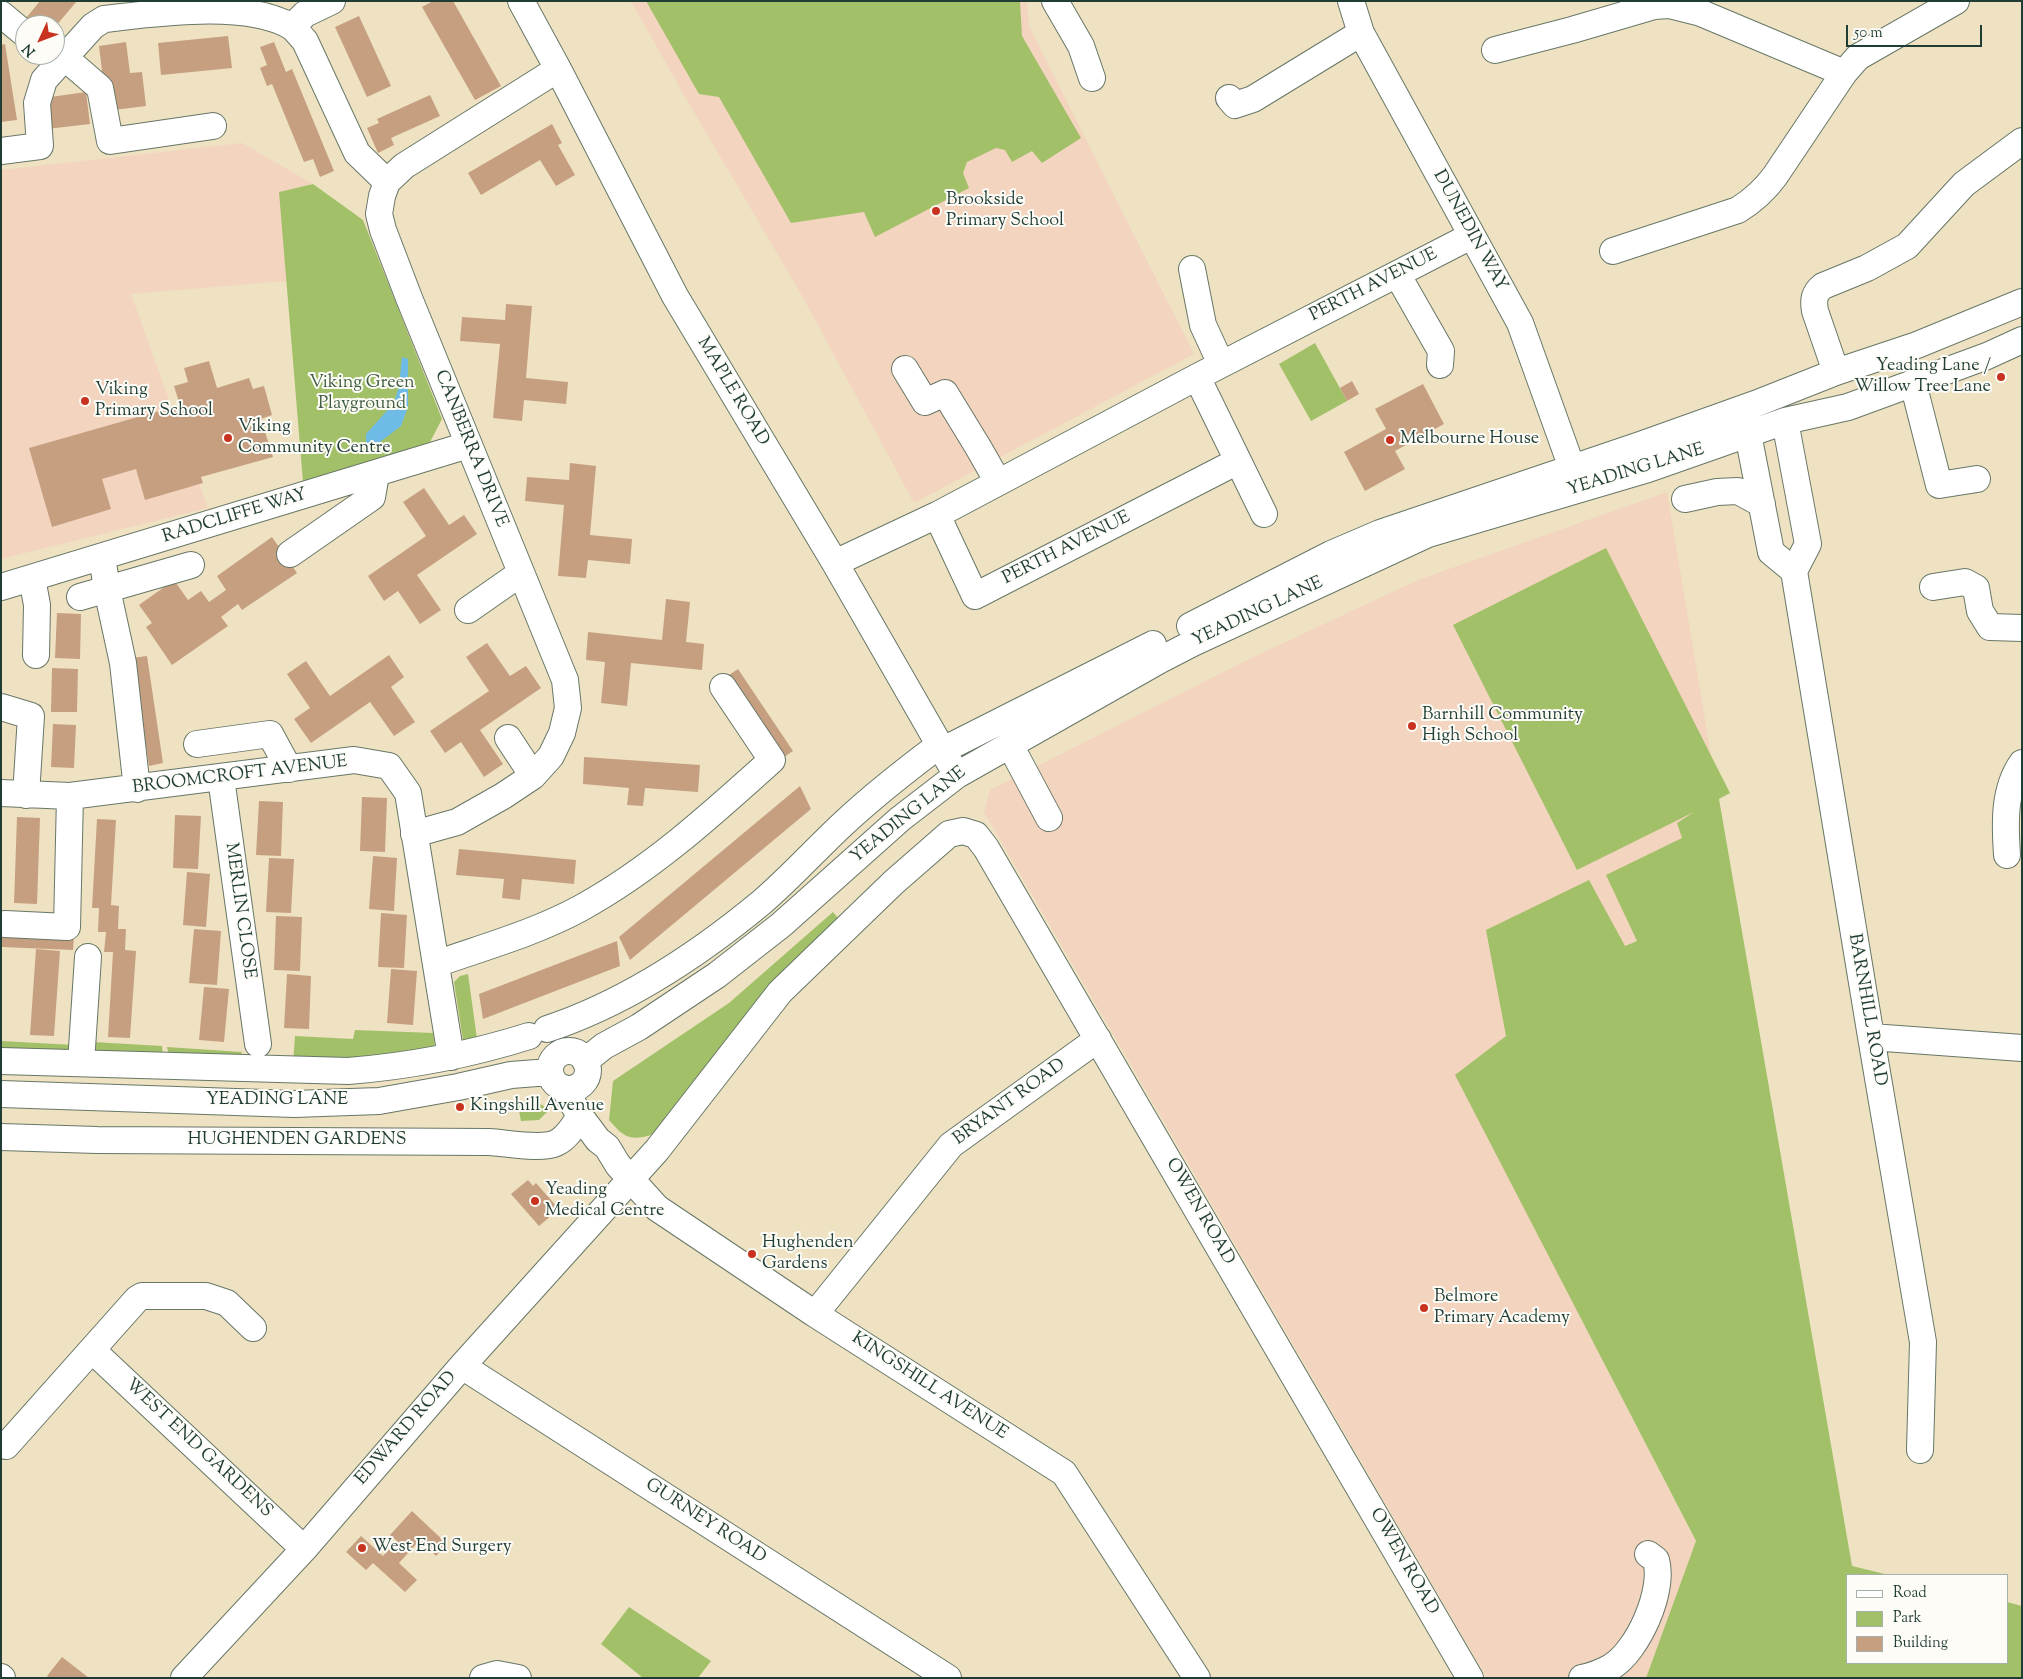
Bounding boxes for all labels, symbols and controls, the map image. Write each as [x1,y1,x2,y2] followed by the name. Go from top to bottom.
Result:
[15,15,65,65] north arrow
[1848,15,1984,47] scale bar
[1854,23,1883,44] text: 50 m
[19,39,41,60] text: N
[1427,167,1511,295] street label: DUNEDIN WAY
[946,190,1064,232] place label: Brookside Primary School
[930,205,942,217] marker: Brookside Primary School
[1307,244,1441,328] street label: PERTH AVENUE
[691,334,773,450] street label: MAPLE ROAD
[1854,356,1991,398] place label: Yeading Lane / Willow Tree Lane
[429,367,511,531] street label: CANBERRA DRIVE
[1995,371,2007,383] marker: Yeading Lane / Willow Tree Lane
[309,373,415,416] park label: Viking Green Playground
[95,380,213,422] place label: Viking Primary School
[79,395,91,407] marker: Viking Primary School
[238,417,391,459] place label: Viking Community Centre
[1400,429,1539,451] place label: Melbourne House
[222,432,234,444] marker: Viking Community Centre
[1384,434,1396,446] marker: Melbourne House
[1565,440,1707,502] street label: YEADING LANE
[160,485,310,549] street label: RADCLIFFE WAY
[1000,507,1134,591] street label: PERTH AVENUE
[1189,573,1327,653] street label: YEADING LANE
[1422,705,1583,748] place label: Barnhill Community High School
[1406,720,1418,732] marker: Barnhill Community High School
[131,752,349,800] street label: BROOMCROFT AVENUE
[847,763,971,869] street label: YEADING LANE
[219,841,259,981] street label: MERLIN CLOSE
[1842,932,1890,1088] street label: BARNHILL ROAD
[950,1055,1070,1151] street label: BRYANT ROAD
[206,1090,348,1112] street label: YEADING LANE
[470,1096,604,1118] place label: Kingshill Avenue
[454,1101,466,1113] marker: Kingshill Avenue
[188,1130,406,1152] street label: HUGHENDEN GARDENS
[1160,1155,1238,1269] street label: OWEN ROAD
[545,1180,664,1222] place label: Yeading Medical Centre
[529,1195,541,1207] marker: Yeading Medical Centre
[762,1233,854,1276] place label: Hughenden Gardens
[746,1248,758,1260] marker: Hughenden Gardens
[1434,1287,1570,1330] place label: Belmore Primary Academy
[1418,1302,1430,1314] marker: Belmore Primary Academy
[847,1328,1011,1446] street label: KINGSHILL AVENUE
[352,1368,462,1490] street label: EDWARD ROAD
[120,1375,276,1523] street label: WEST END GARDENS
[640,1475,770,1569] street label: GURNEY ROAD
[1364,1505,1442,1619] street label: OWEN ROAD
[372,1537,512,1559] place label: West End Surgery
[356,1542,368,1554] marker: West End Surgery
[1846,1574,2008,1664] legend
[1893,1583,1927,1604] text: Road
[1893,1608,1922,1629] text: Park
[1893,1633,1948,1654] text: Building

